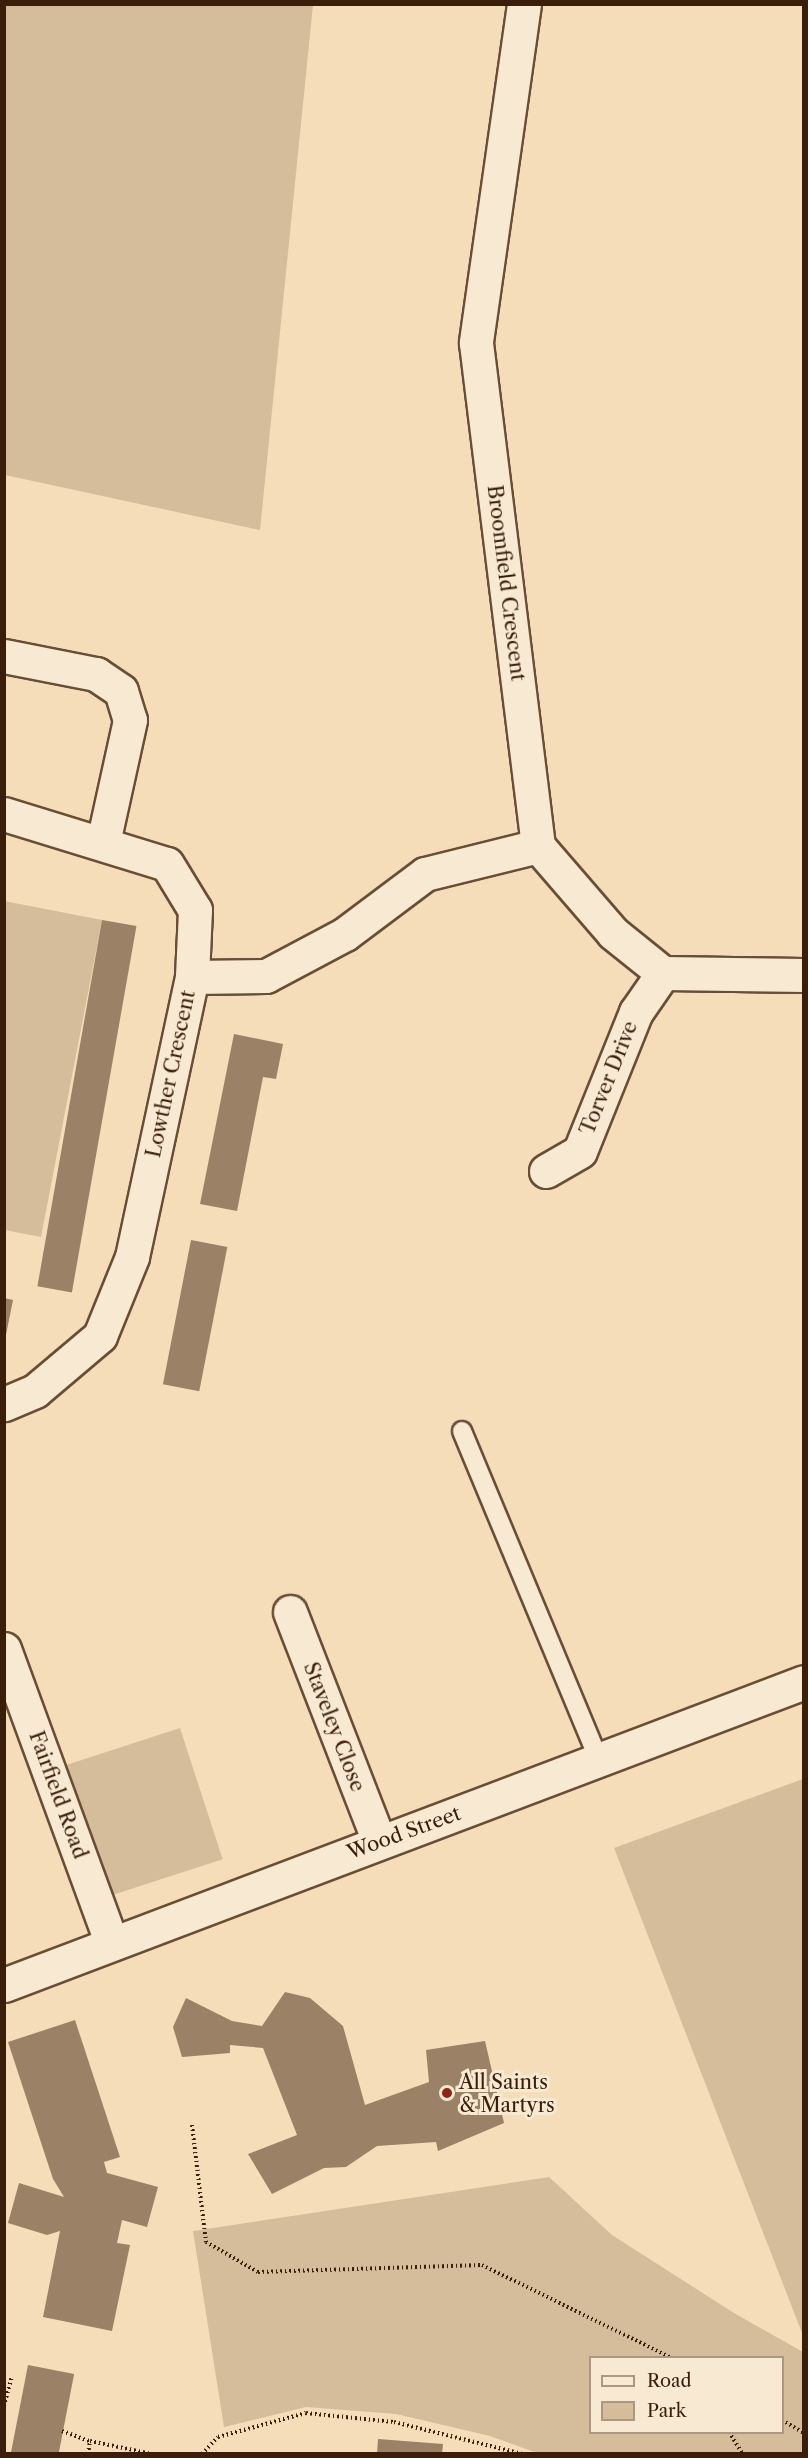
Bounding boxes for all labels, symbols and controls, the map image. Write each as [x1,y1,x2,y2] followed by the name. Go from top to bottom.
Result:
[482,484,530,682] street label: Broomfield Crescent
[142,988,200,1160] street label: Lowther Crescent
[575,1017,643,1139] street label: Torver Drive
[298,1659,370,1795] street label: Staveley Close
[24,1728,92,1862] street label: Fairfield Road
[344,1801,464,1865] street label: Wood Street
[459,2070,555,2117] place label: All Saints & Martyrs
[440,2086,454,2100] marker: All Saints & Martyrs
[589,2356,784,2434] legend
[647,2370,692,2392] text: Road
[647,2400,686,2422] text: Park

